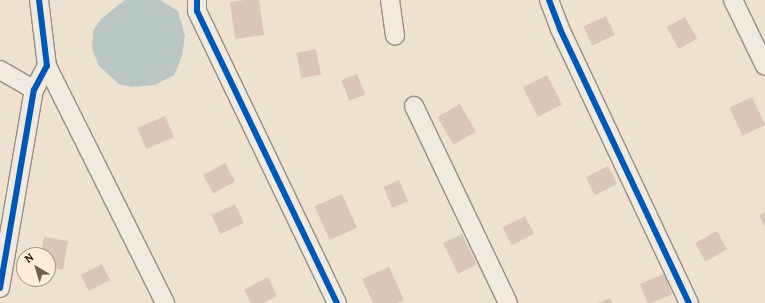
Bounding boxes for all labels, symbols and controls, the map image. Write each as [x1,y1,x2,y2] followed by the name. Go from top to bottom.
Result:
[16,247,56,287] north arrow
[21,250,37,266] text: N

